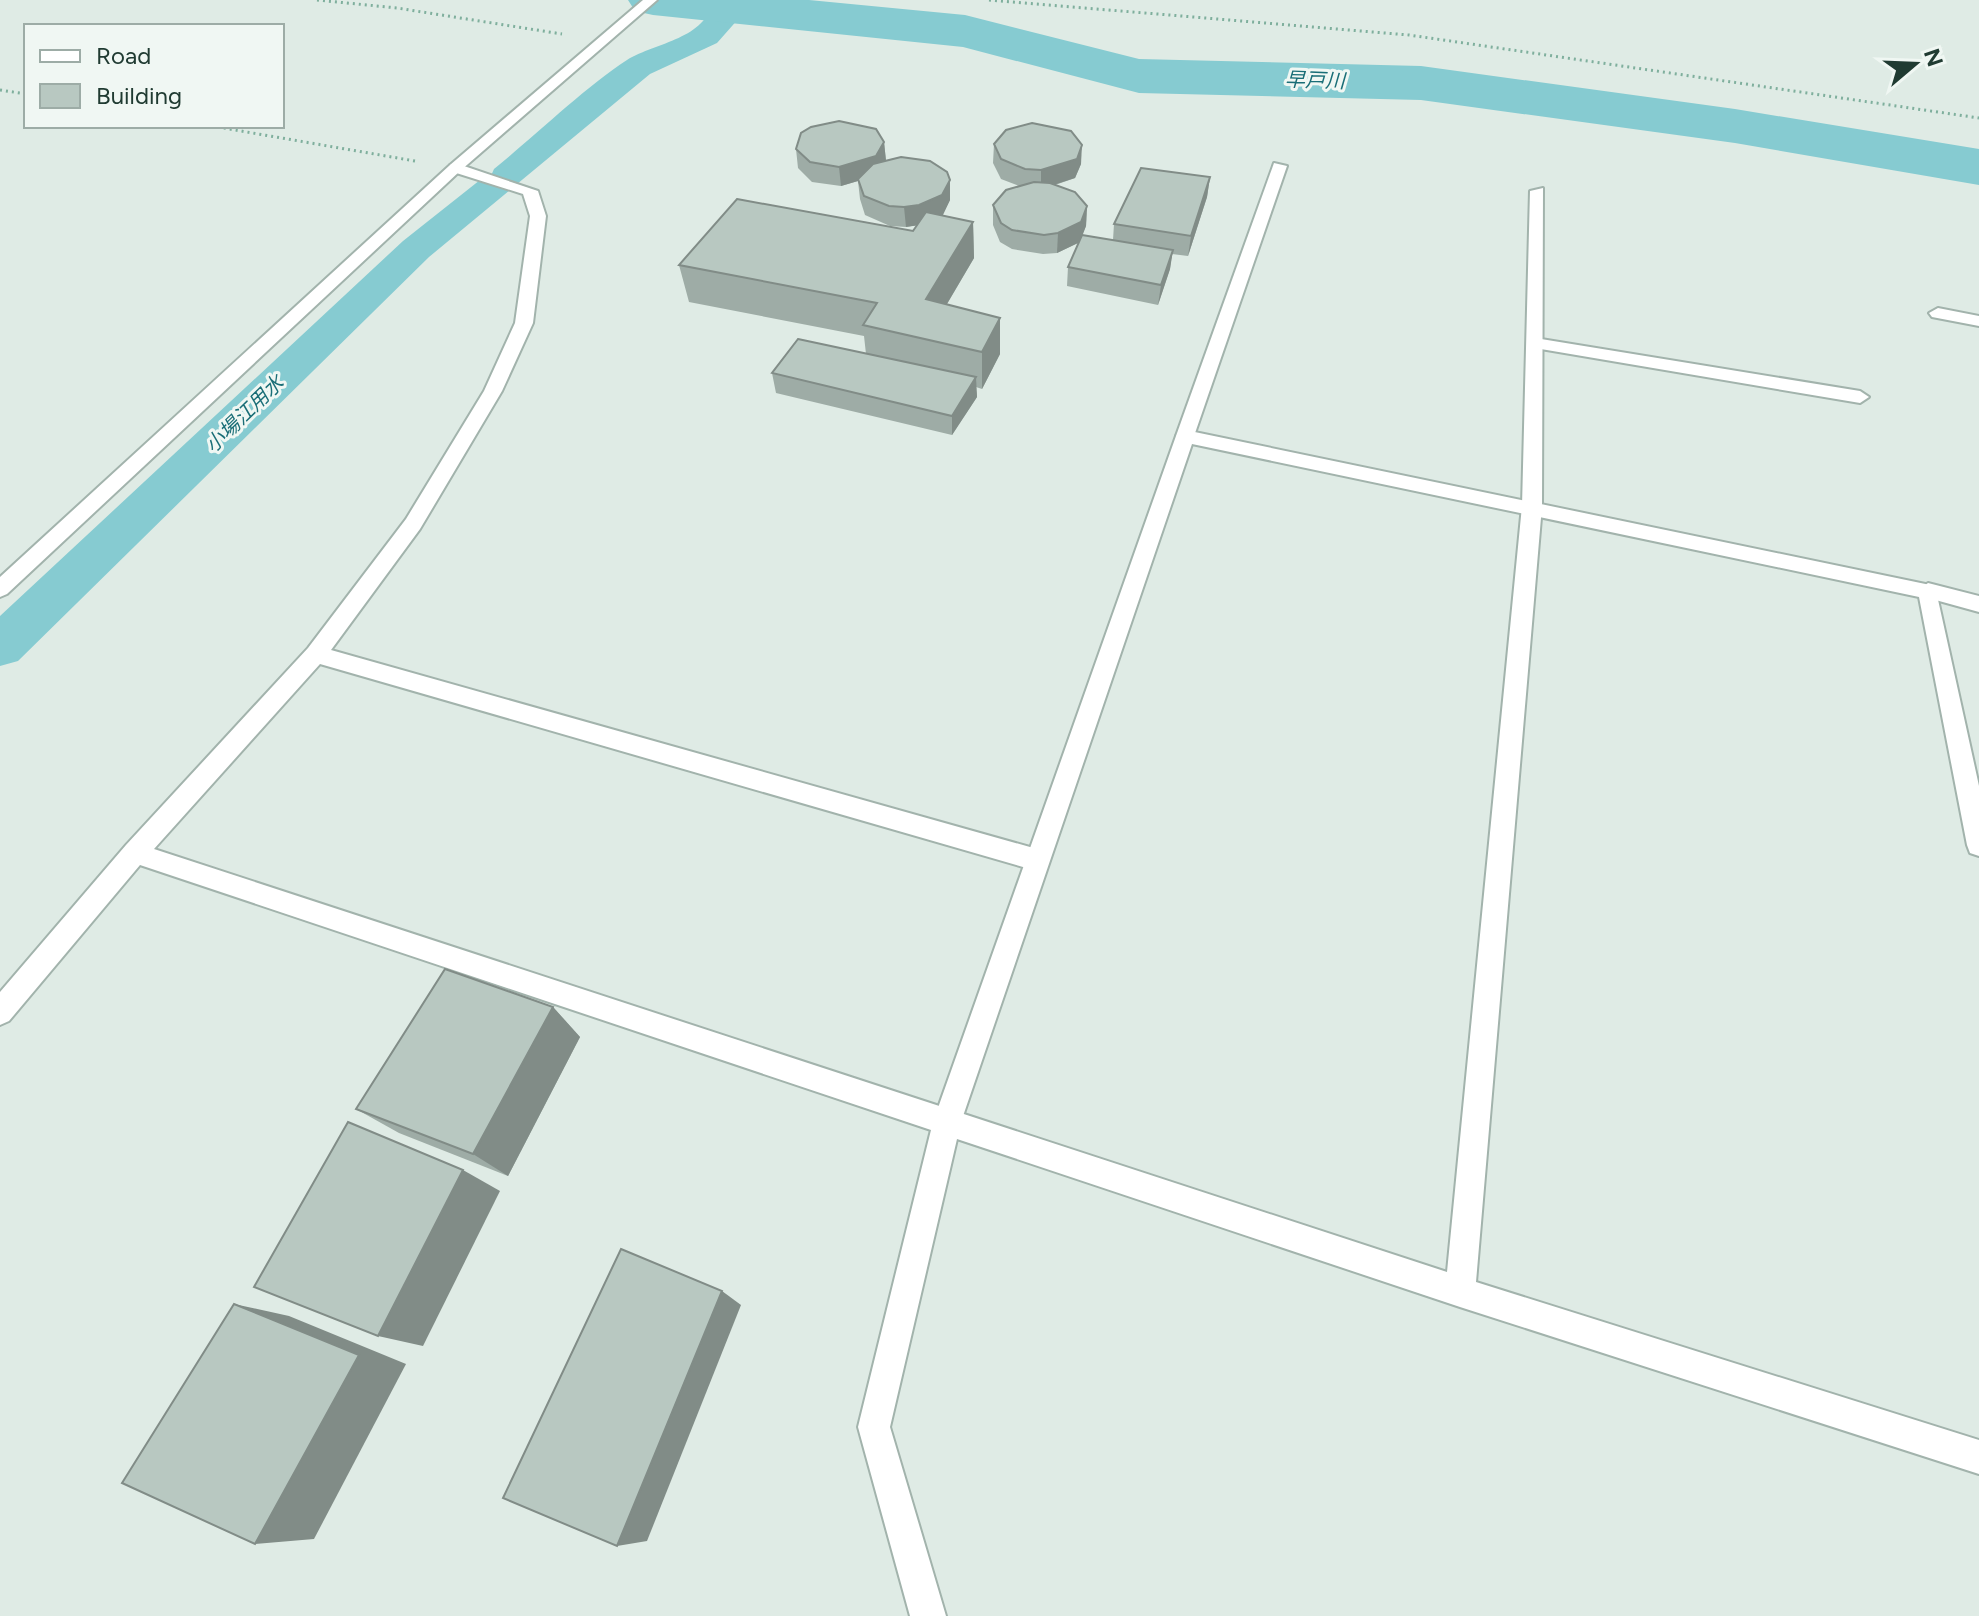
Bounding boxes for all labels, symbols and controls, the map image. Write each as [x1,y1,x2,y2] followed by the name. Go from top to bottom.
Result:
[24,24,284,128] legend
[1875,24,1955,104] north arrow
[96,41,151,70] text: Road
[1918,45,1949,70] text: N
[1285,67,1347,93] water label: 早戸川
[96,81,182,110] text: Building
[200,369,290,457] water label: 小場江用水

